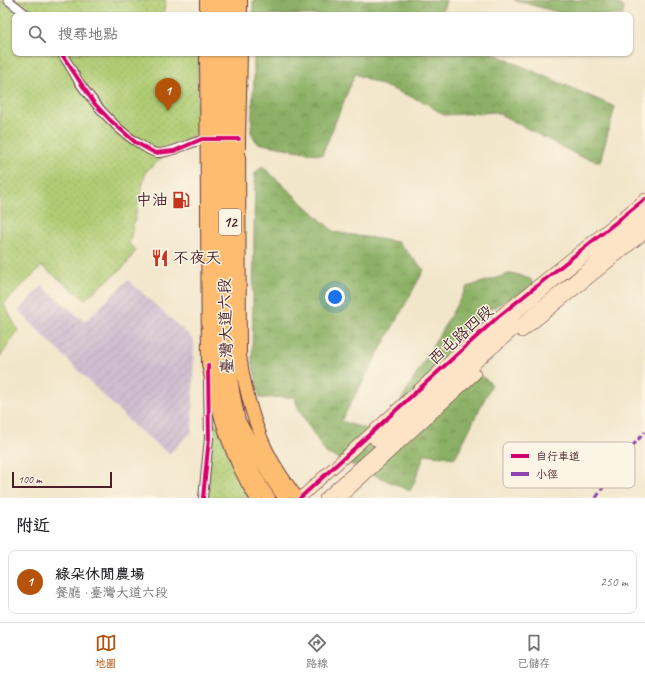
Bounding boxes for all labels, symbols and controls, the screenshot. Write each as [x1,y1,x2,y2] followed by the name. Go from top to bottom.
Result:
[12,12,633,56] search box
[26,23,48,45] icon: search
[58,25,118,44] text: 搜尋地點
[155,78,181,111] pin: 1
[136,190,168,210] place label: 中油
[171,190,191,210] fuel station icon: 中油
[219,209,241,235] road number: 12
[150,248,170,268] restaurant icon: 不夜天
[173,248,221,268] place label: 不夜天
[214,278,238,374] street label: 臺灣大道六段
[325,287,345,307] your location
[425,301,497,369] street label: 西屯路四段
[503,442,635,488] legend
[536,449,580,463] text: 自行車道
[536,467,558,481] text: 小徑
[12,470,112,489] scale bar
[18,472,42,486] text: 100 m
[16,515,50,536] text: 附近
[55,565,145,584] text: 綠朵休閒農場
[27,574,33,590] text: 1
[600,574,628,590] text: 250 m
[55,585,168,601] text: 餐廳 · 臺灣大道六段
[95,632,117,670] tab: 地圖
[306,632,328,670] tab: 路線
[517,632,550,670] tab: 已儲存

